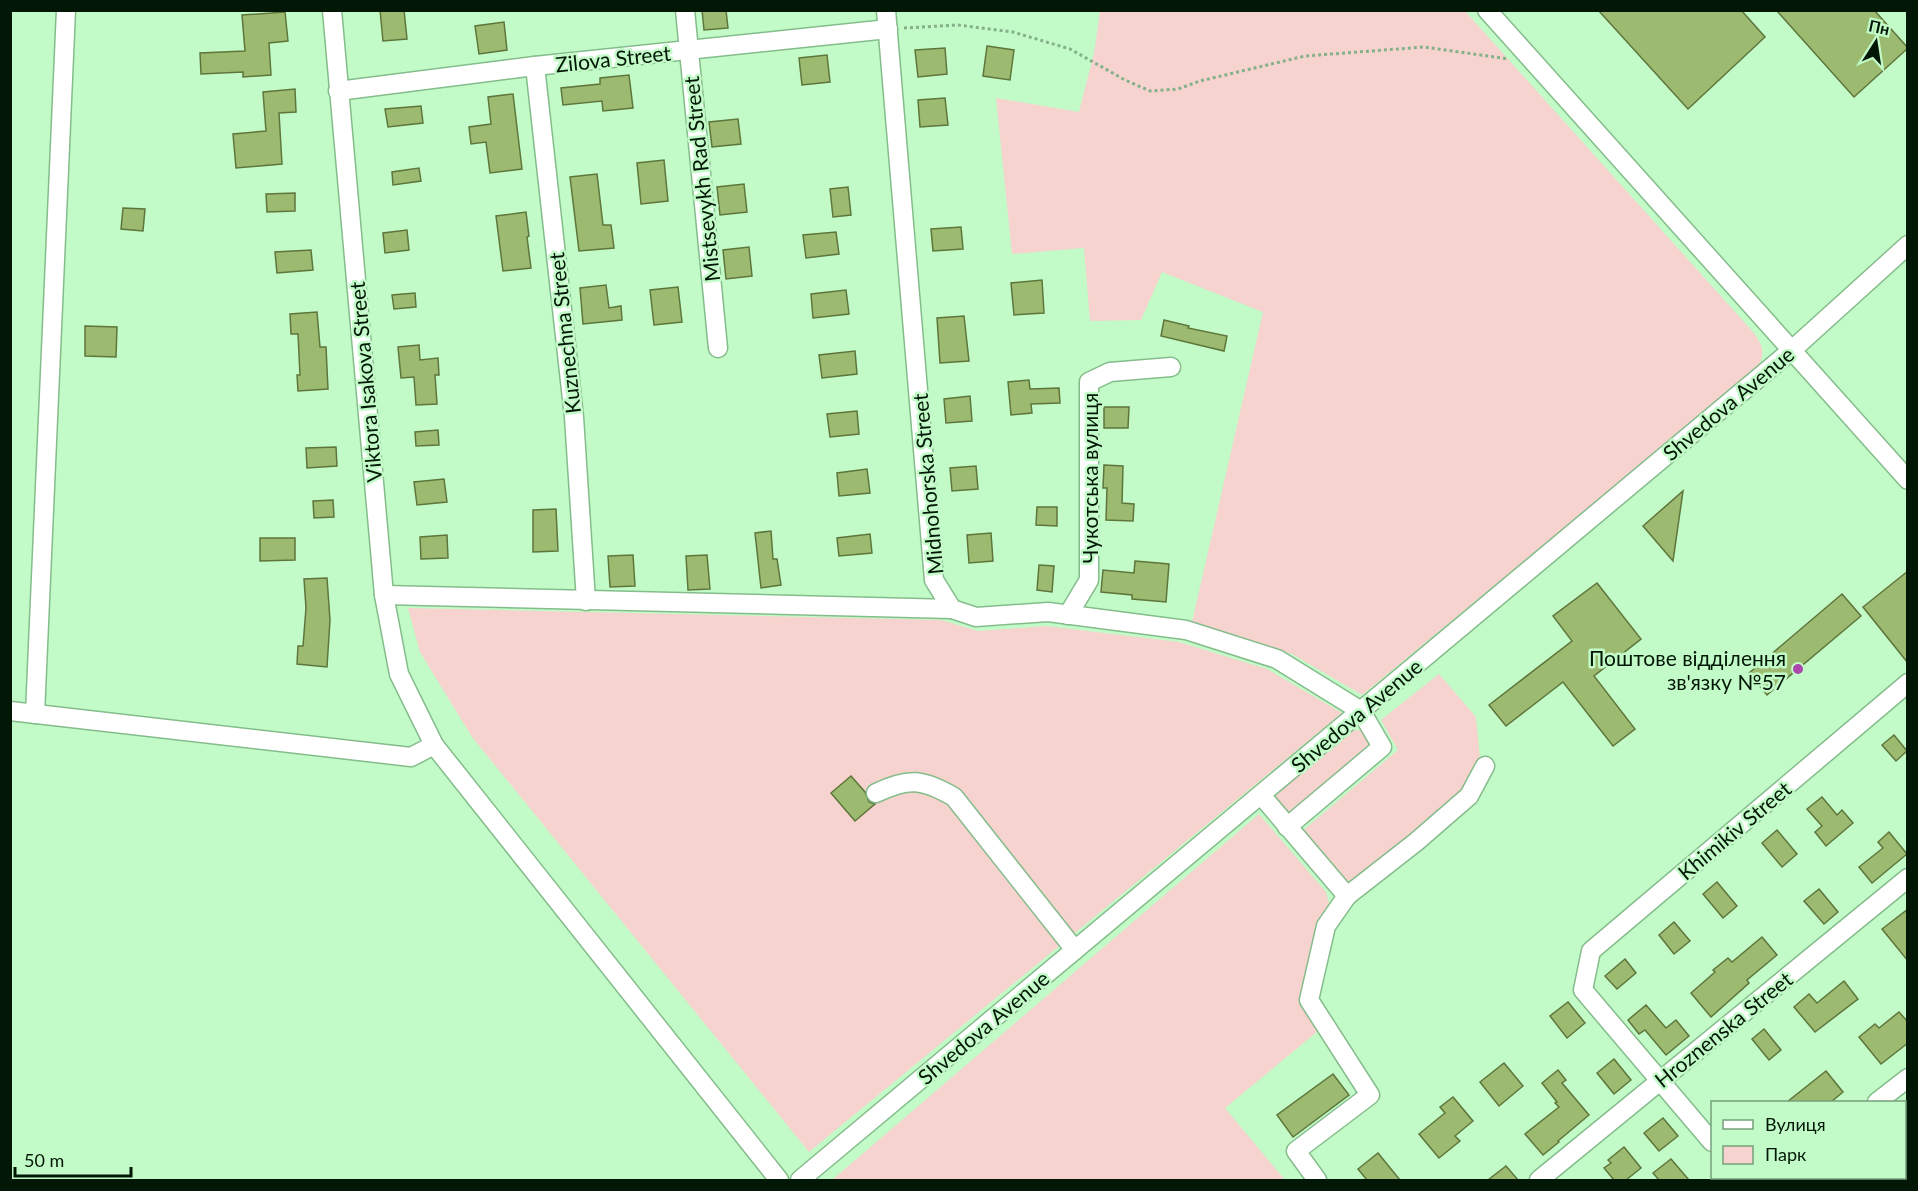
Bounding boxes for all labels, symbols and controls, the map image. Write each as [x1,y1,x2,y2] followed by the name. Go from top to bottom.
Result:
[1846,12,1906,72] north arrow
[1867,15,1891,38] text: Пн
[554,39,672,76] street label: Zilova Street
[678,75,724,283] street label: Mistsevykh Rad Street
[543,251,585,415] street label: Kuznechna Street
[344,280,386,483] street label: Viktora Isakova Street
[1658,341,1798,465] street label: Shvedova Avenue
[907,392,947,576] street label: Midnohorska Street
[1077,393,1102,563] street label: Чукотська вулиця
[1589,645,1786,694] place label: Поштове відділення зв'язку №57
[1286,653,1426,777] street label: Shvedova Avenue
[1791,662,1805,676] marker: Поштове відділення зв'язку №57
[1672,775,1796,884] street label: Khimikiv Street
[913,965,1053,1089] street label: Shvedova Avenue
[1649,966,1797,1092] street label: Hroznenska Street
[1711,1101,1906,1179] legend
[1765,1113,1826,1135] text: Вулиця
[15,1140,130,1178] scale bar
[1765,1143,1807,1165] text: Парк
[24,1149,64,1171] text: 50 m

